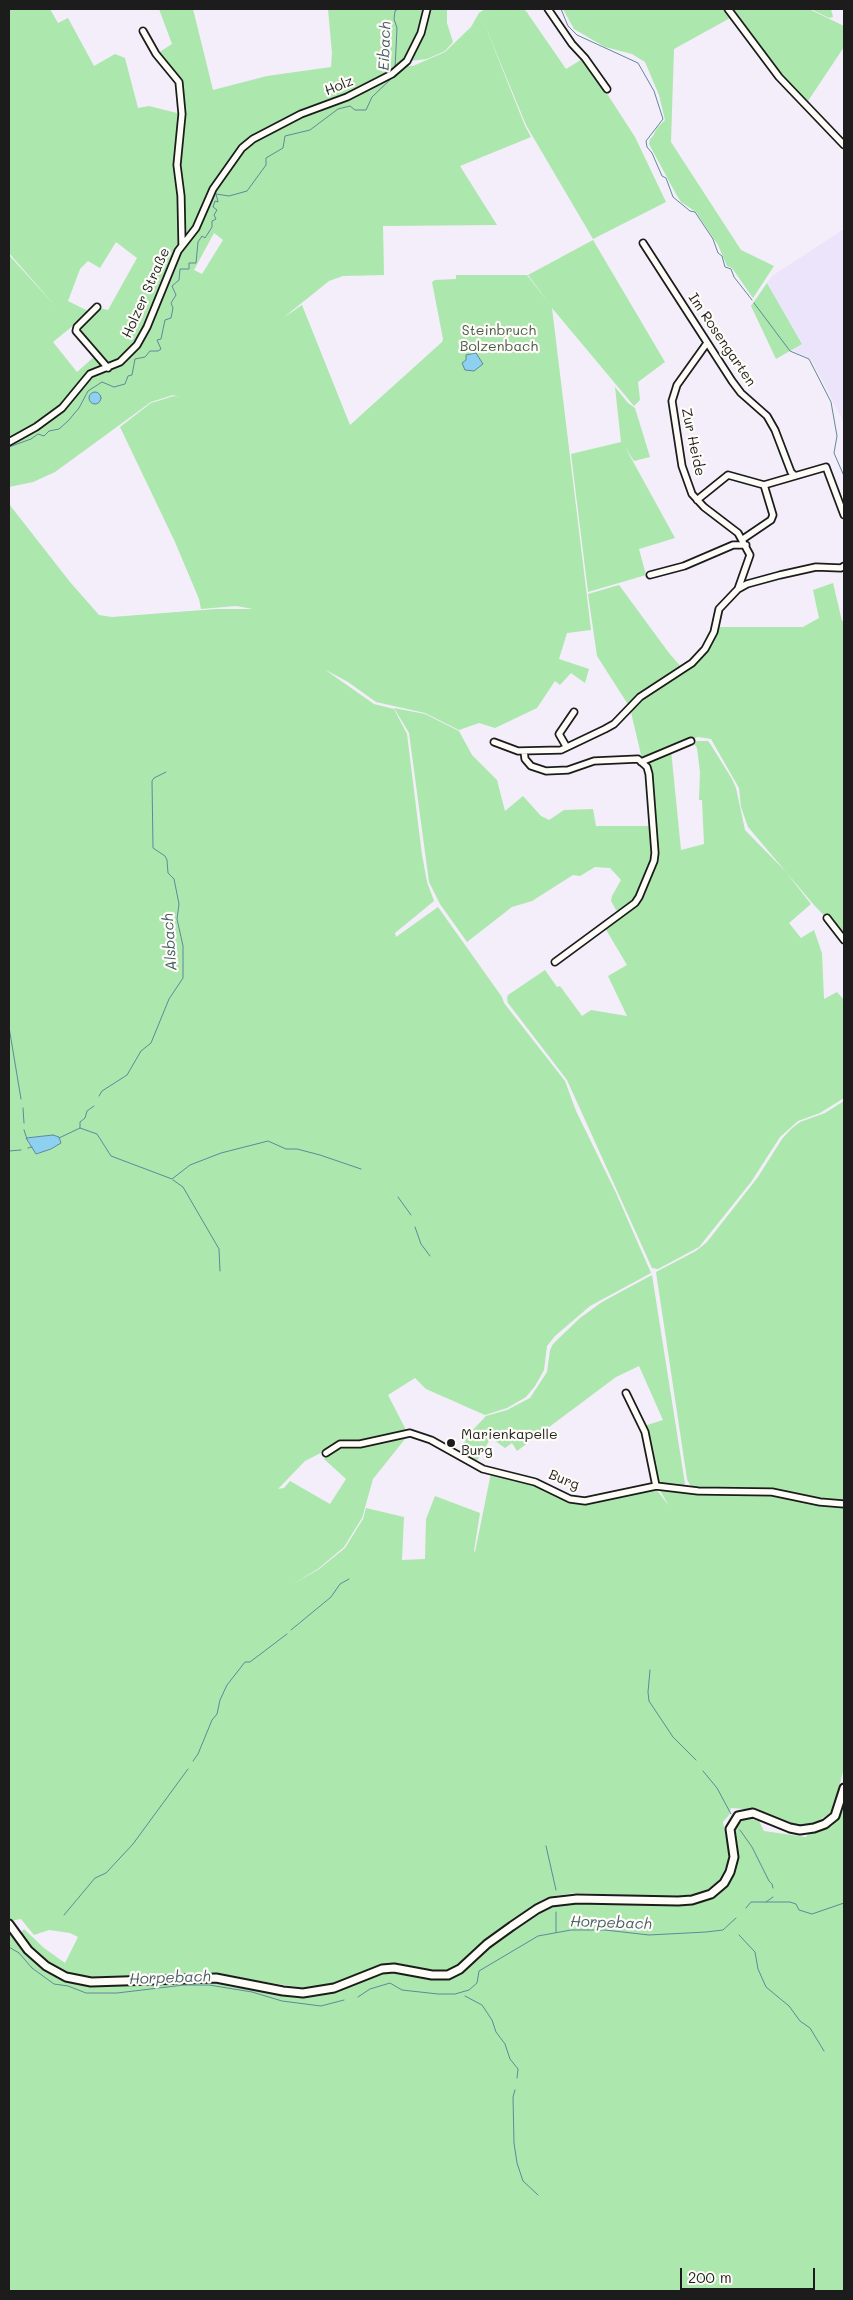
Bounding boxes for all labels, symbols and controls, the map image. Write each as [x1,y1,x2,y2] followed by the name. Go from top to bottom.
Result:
[375,21,395,71] water label: Eibach
[322,73,356,99] street label: Holz
[119,245,173,341] street label: Holzer Straße
[685,290,759,390] street label: Im Rosengarten
[460,323,538,356] park label: Steinbruch Bolzenbach
[678,406,708,478] street label: Zur Heide
[159,913,181,971] water label: Alsbach
[461,1427,558,1460] place label: Marienkapelle Burg
[445,1437,457,1449] marker: Marienkapelle Burg
[546,1466,582,1494] street label: Burg
[570,1913,652,1933] water label: Horpebach
[129,1968,211,1988] water label: Horpebach
[683,2258,818,2290] scale bar
[688,2267,732,2287] text: 200 m

